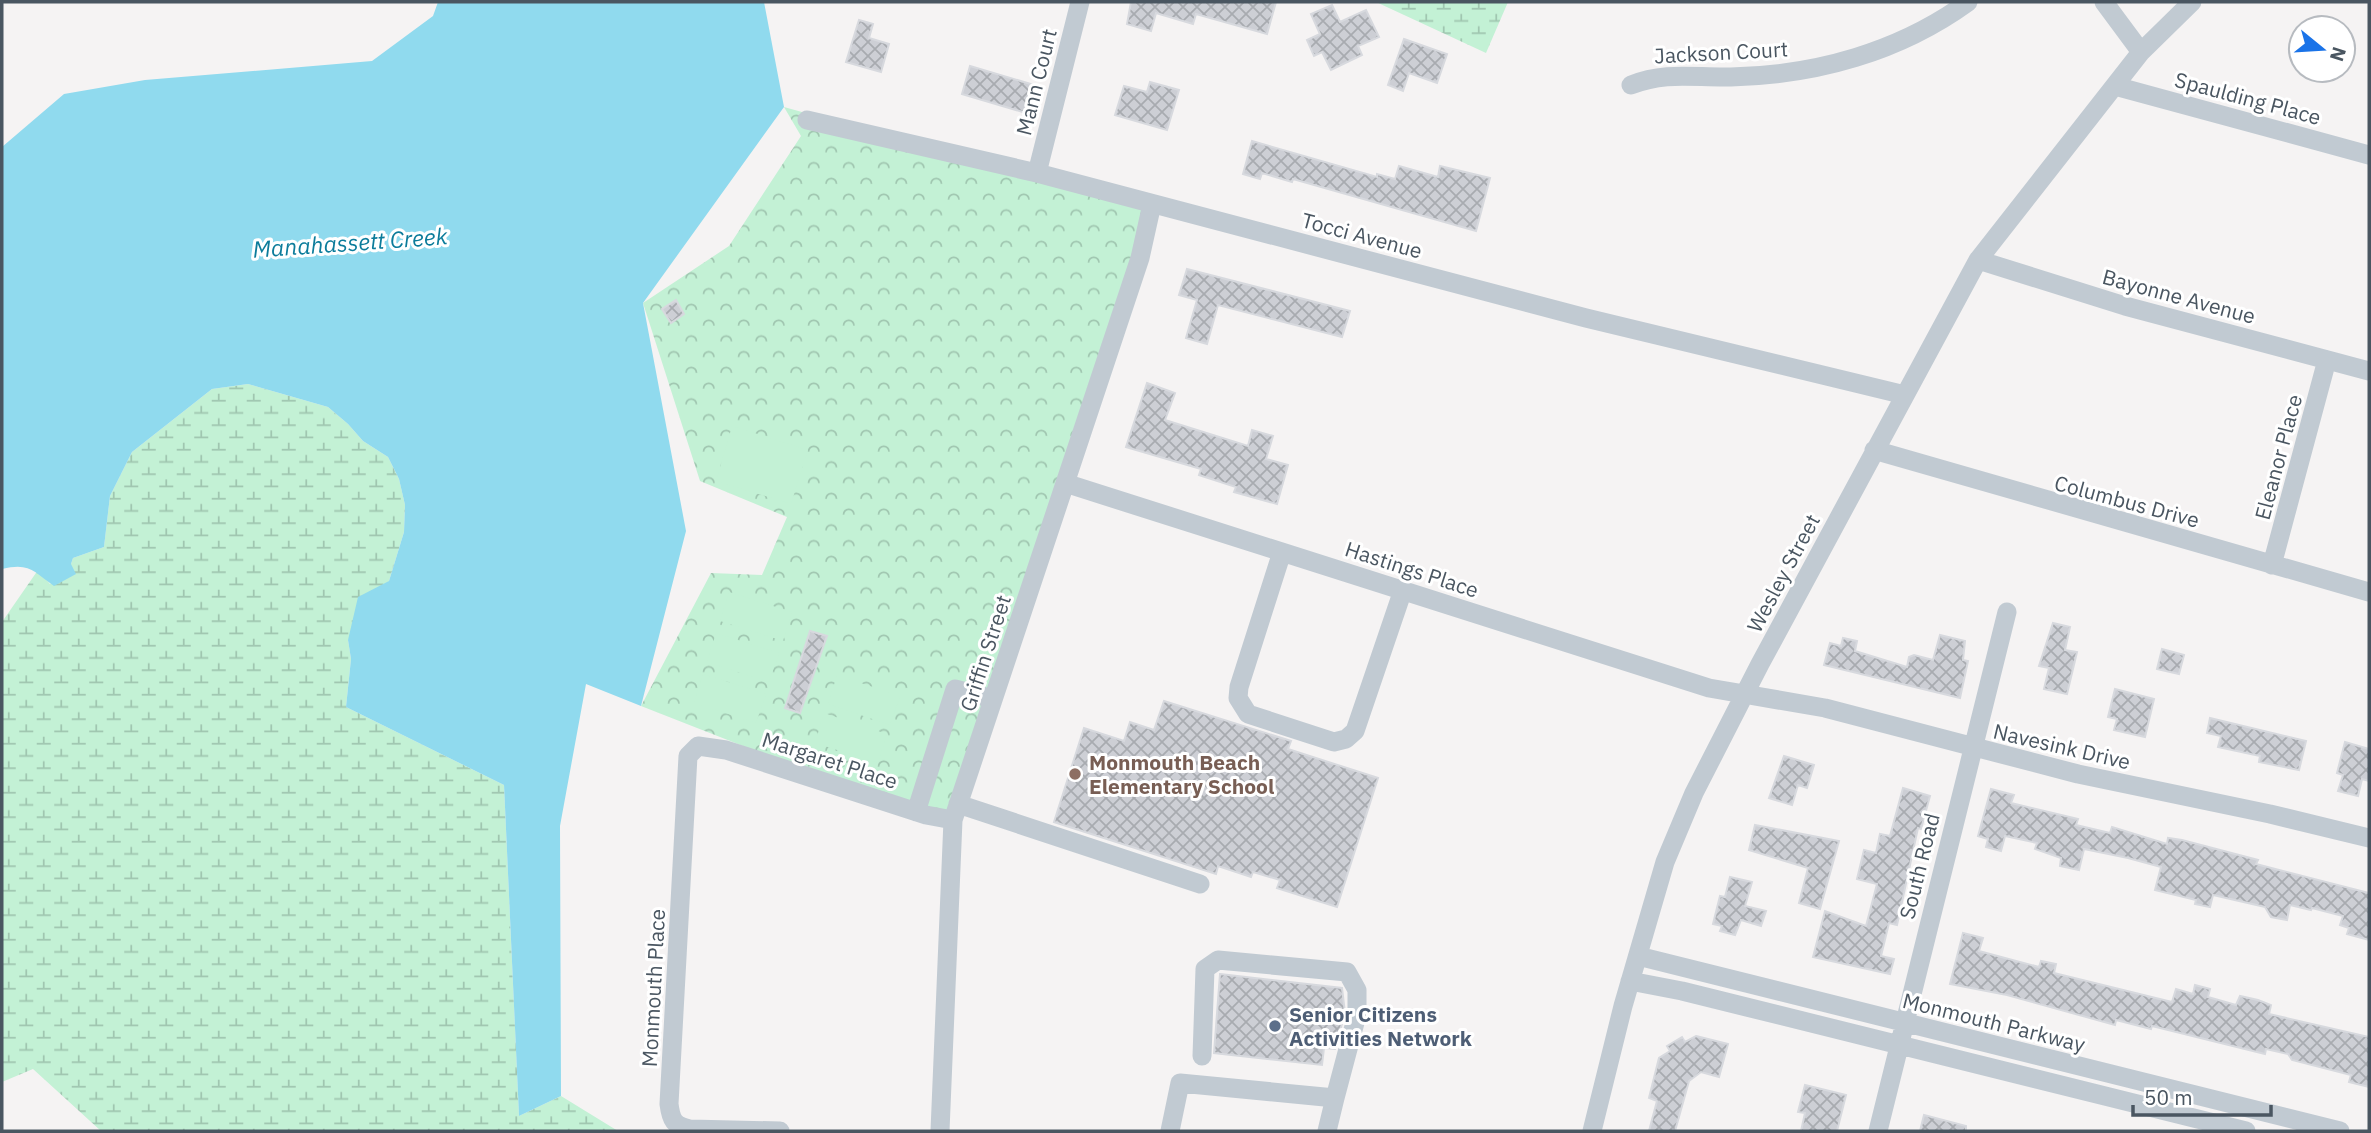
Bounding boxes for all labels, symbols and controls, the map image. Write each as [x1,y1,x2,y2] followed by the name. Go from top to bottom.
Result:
[2287,14,2357,84] north arrow
[1009,26,1063,138] street label: Mann Court
[1653,35,1789,69] street label: Jackson Court
[2325,44,2352,65] text: N
[2172,65,2324,131] street label: Spaulding Place
[1299,205,1425,265] street label: Tocci Avenue
[252,220,449,264] water label: Manahassett Creek
[2099,262,2259,330] street label: Bayonne Avenue
[2248,391,2308,523] street label: Eleanor Place
[2052,468,2202,534] street label: Columbus Drive
[1740,509,1826,637] street label: Wesley Street
[1342,534,1482,604] street label: Hastings Place
[953,591,1017,715] street label: Griffin Street
[1991,717,2133,775] street label: Navesink Drive
[759,725,901,795] street label: Margaret Place
[1089,748,1274,800] place label: Monmouth Beach Elementary School
[1067,766,1083,782] marker: Monmouth Beach Elementary School
[1892,810,1946,922] street label: South Road
[635,908,671,1068] street label: Monmouth Place
[1900,986,2089,1058] street label: Monmouth Parkway
[1289,1000,1473,1052] place label: Senior Citizens Activities Network
[1267,1018,1283,1034] marker: Senior Citizens Activities Network
[2133,1074,2271,1118] scale bar
[2144,1083,2193,1111] text: 50 m

